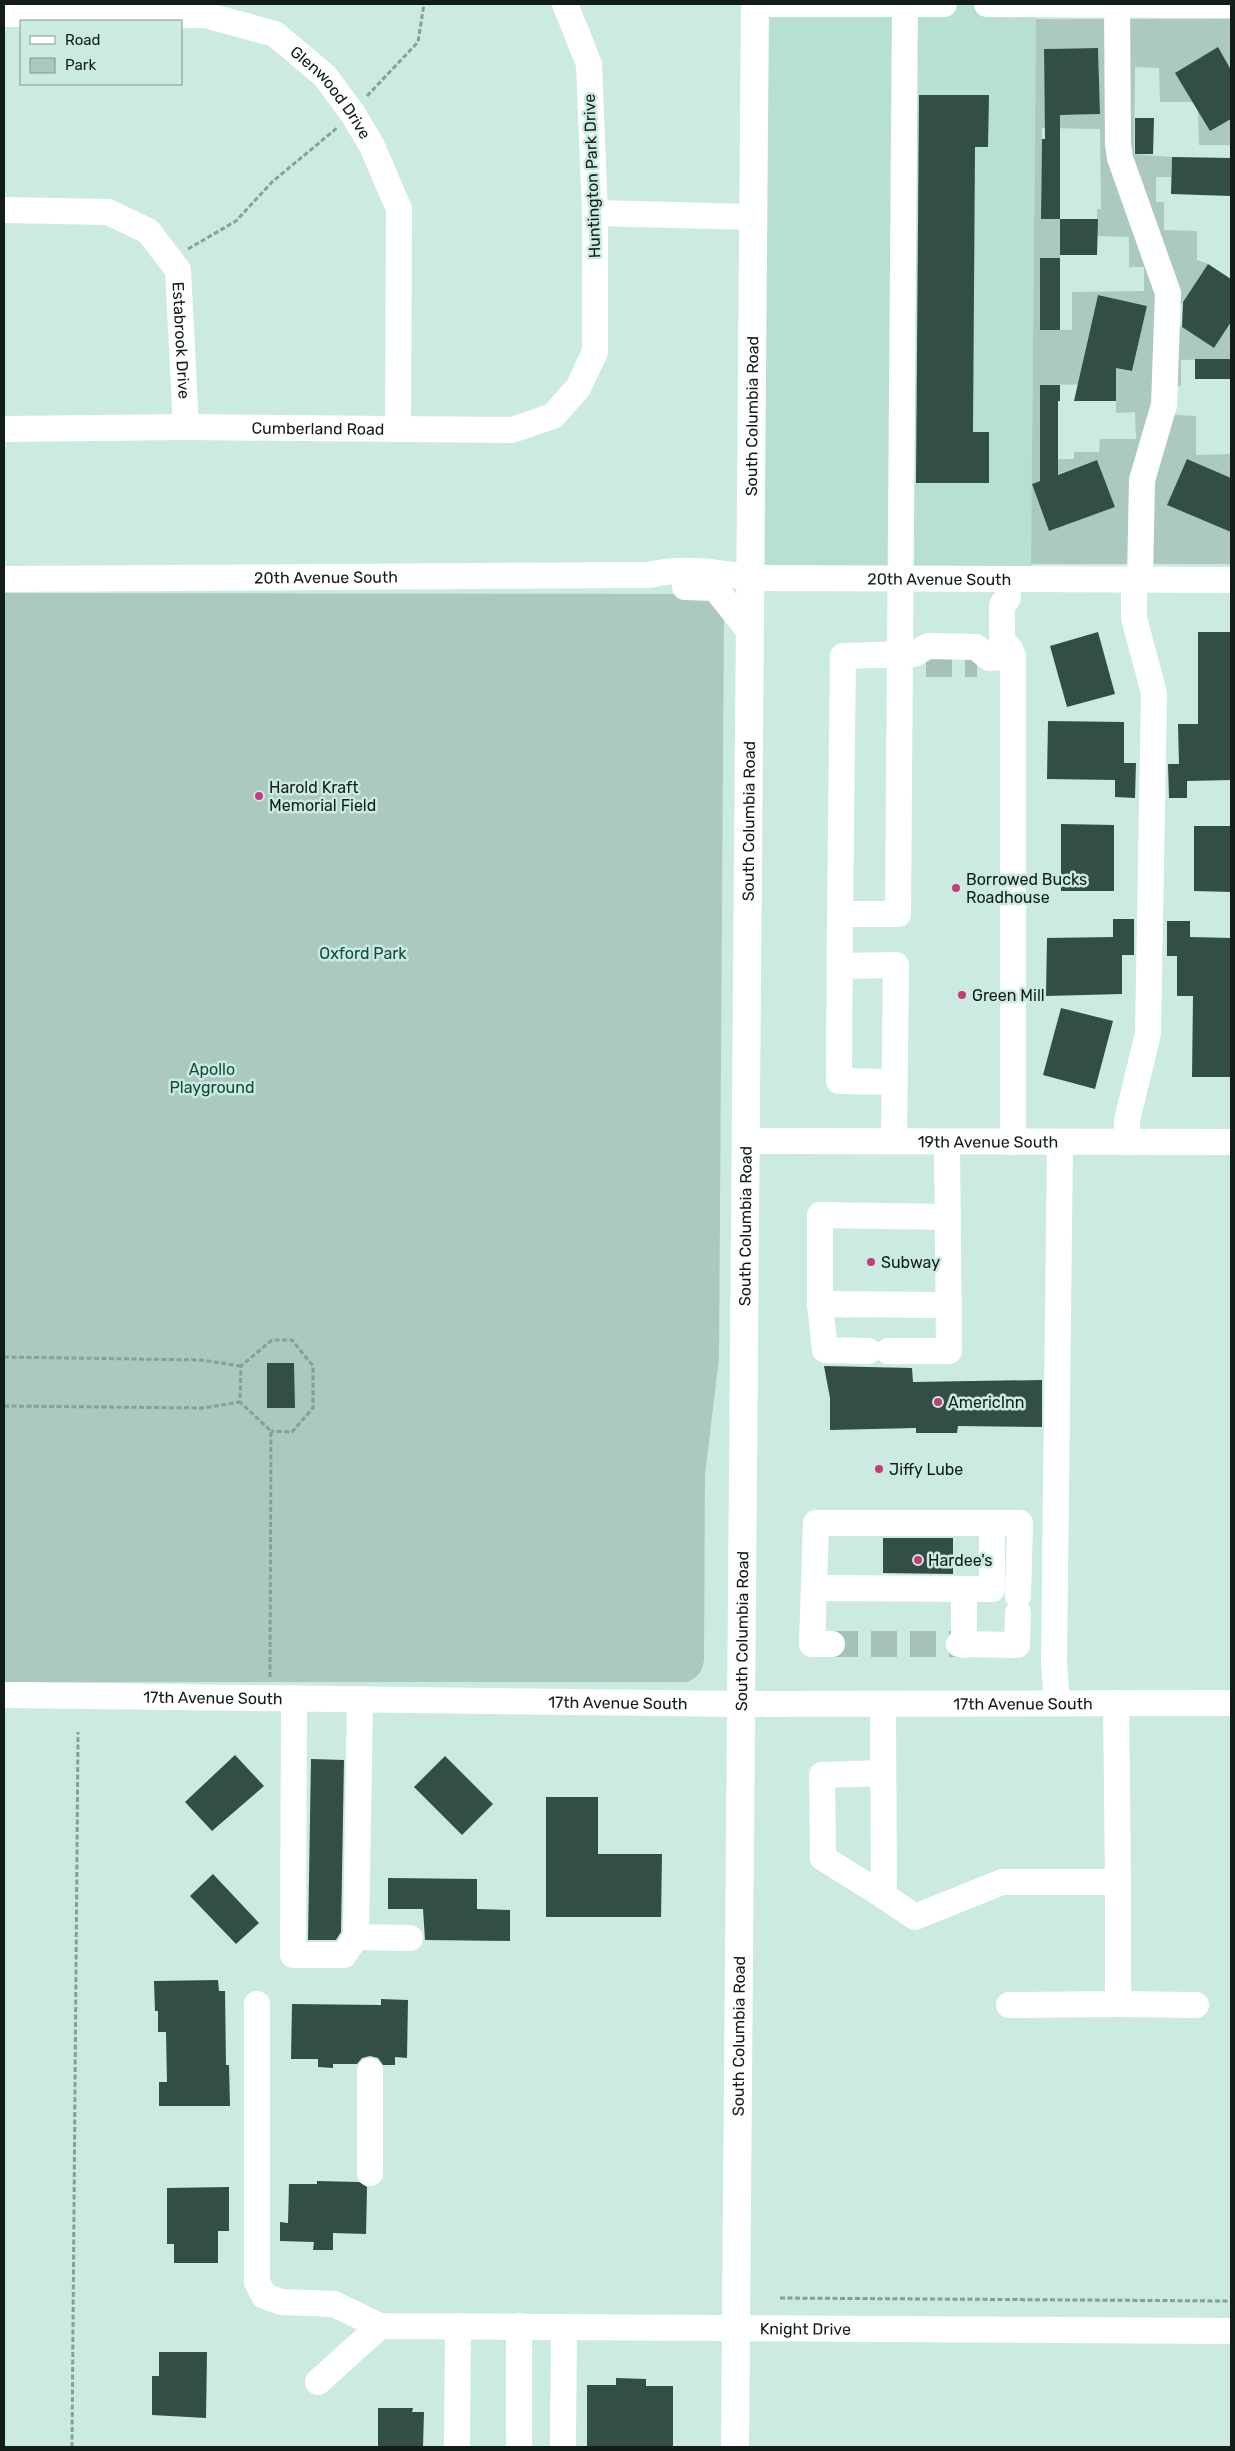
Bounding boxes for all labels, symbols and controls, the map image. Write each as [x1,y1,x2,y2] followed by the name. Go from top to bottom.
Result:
[20,20,182,85] legend
[65,31,101,49] text: Road
[287,42,375,142] street label: Glenwood Drive
[65,56,96,74] text: Park
[580,93,604,259] street label: Huntington Park Drive
[169,281,194,400] street label: Estabrook Drive
[741,336,762,496] street label: South Columbia Road
[251,418,385,438] street label: Cumberland Road
[254,567,398,587] street label: 20th Avenue South
[867,569,1011,589] street label: 20th Avenue South
[738,741,758,901] street label: South Columbia Road
[269,778,376,815] place label: Harold Kraft Memorial Field
[253,790,265,802] marker: Harold Kraft Memorial Field
[966,870,1087,907] place label: Borrowed Bucks Roadhouse
[950,882,962,894] marker: Borrowed Bucks Roadhouse
[319,944,407,963] park label: Oxford Park
[972,986,1045,1005] place label: Green Mill
[956,989,968,1001] marker: Green Mill
[170,1060,254,1097] park label: Apollo Playground
[918,1132,1058,1151] street label: 19th Avenue South
[735,1146,755,1306] street label: South Columbia Road
[881,1253,940,1272] place label: Subway
[865,1256,877,1268] marker: Subway
[948,1393,1024,1412] place label: AmericInn
[932,1396,944,1408] marker: AmericInn
[889,1460,963,1479] place label: Jiffy Lube
[873,1463,885,1475] marker: Jiffy Lube
[732,1551,752,1711] street label: South Columbia Road
[928,1551,992,1570] place label: Hardee's
[912,1554,924,1566] marker: Hardee's
[143,1687,283,1708] street label: 17th Avenue South
[548,1692,688,1713] street label: 17th Avenue South
[953,1694,1093,1713] street label: 17th Avenue South
[728,1956,749,2116] street label: South Columbia Road
[760,2319,851,2338] street label: Knight Drive

